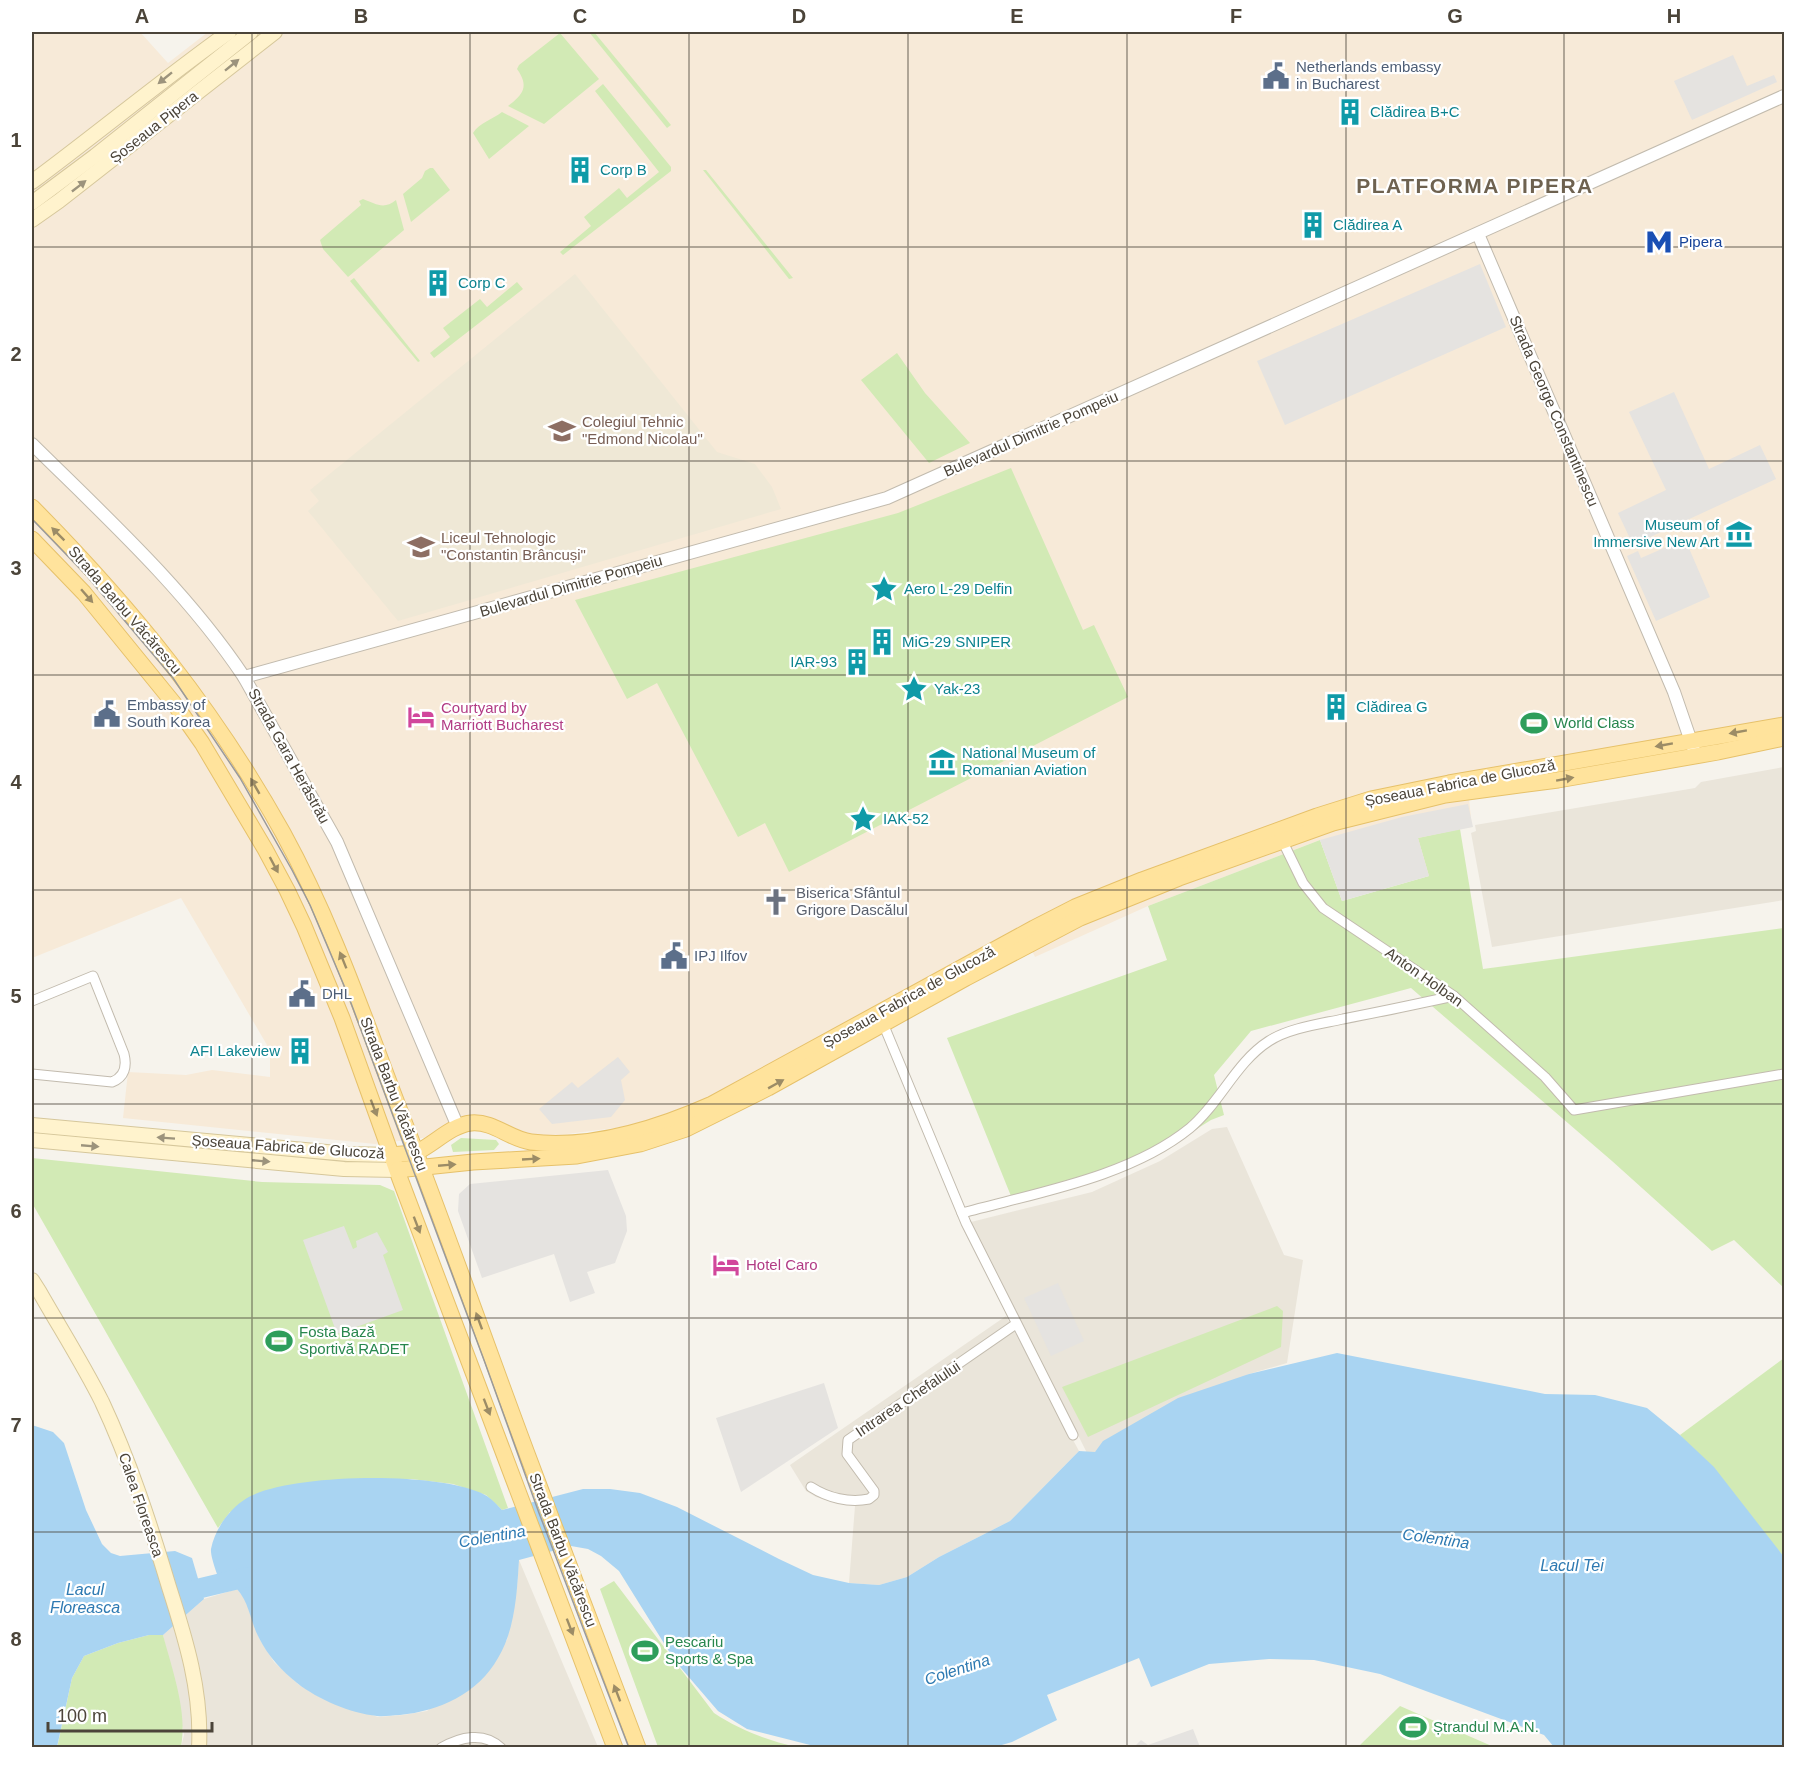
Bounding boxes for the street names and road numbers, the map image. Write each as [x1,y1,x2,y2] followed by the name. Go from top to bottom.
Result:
[106,87,201,166] street label: Șoseaua Pipera
[1506,313,1603,509] street label: Strada George Constantinescu
[941,387,1121,480] street label: Bulevardul Dimitrie Pompeiu
[65,542,185,677] street label: Strada Barbu Văcărescu
[478,551,664,620] street label: Bulevardul Dimitrie Pompeiu
[245,685,334,826] street label: Strada Gara Herăstrău
[1363,756,1557,809] street label: Șoseaua Fabrica de Glucoză
[820,942,998,1051] street label: Șoseaua Fabrica de Glucoză
[1382,944,1466,1010] street label: Anton Holban
[357,1014,432,1173] street label: Strada Barbu Văcărescu
[191,1131,386,1162] street label: Șoseaua Fabrica de Glucoză
[852,1357,963,1440] street label: Intrarea Chefalului
[116,1450,168,1560] street label: Calea Floreasca
[526,1470,601,1629] street label: Strada Barbu Văcărescu

